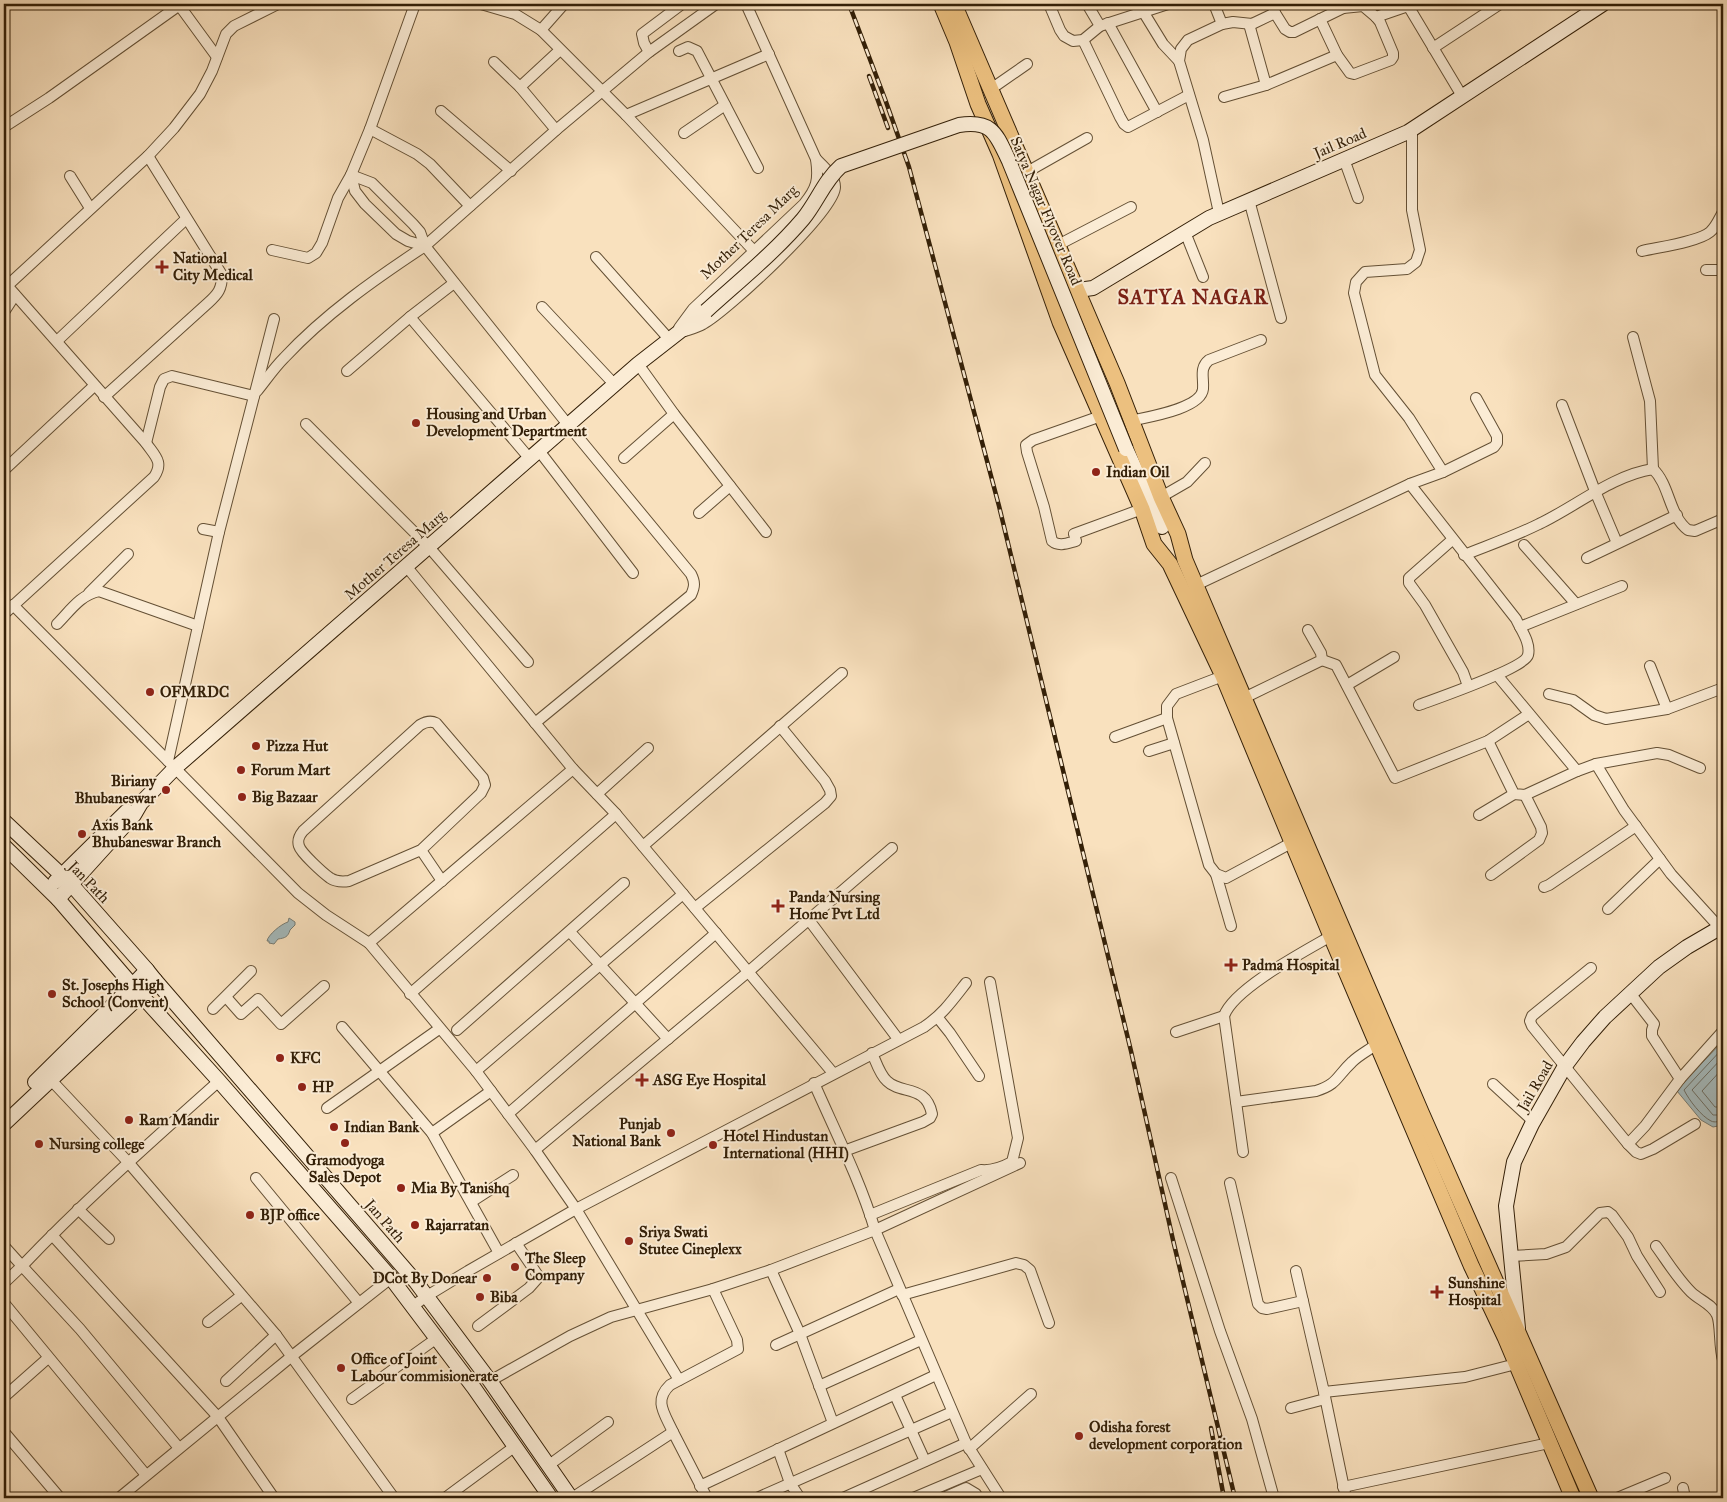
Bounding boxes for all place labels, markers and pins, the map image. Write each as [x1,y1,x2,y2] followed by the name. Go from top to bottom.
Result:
[173,249,254,285] place label: National City Medical
[155,260,169,274] marker: National City Medical
[426,405,588,441] place label: Housing and Urban Development Department
[410,417,422,429] marker: Housing and Urban Development Department
[1106,463,1170,481] place label: Indian Oil
[1090,466,1102,478] marker: Indian Oil
[160,683,229,701] place label: OFMRDC
[144,686,156,698] marker: OFMRDC
[266,737,329,755] place label: Pizza Hut
[250,740,262,752] marker: Pizza Hut
[251,761,331,779] place label: Forum Mart
[235,764,247,776] marker: Forum Mart
[75,772,157,807] place label: Biriany Bhubaneswar
[160,784,172,796] marker: Biriany Bhubaneswar
[252,788,318,807] place label: Big Bazaar
[236,791,248,803] marker: Big Bazaar
[91,816,222,851] place label: Axis Bank Bhubaneswar Branch
[76,828,88,840] marker: Axis Bank Bhubaneswar Branch
[789,888,881,923] place label: Panda Nursing Home Pvt Ltd
[771,899,785,913] marker: Panda Nursing Home Pvt Ltd
[1242,956,1340,975] place label: Padma Hospital
[1224,958,1238,972] marker: Padma Hospital
[62,976,169,1012] place label: St. Josephs High School (Convent)
[46,988,58,1000] marker: St. Josephs High School (Convent)
[290,1049,321,1067] place label: KFC
[274,1052,286,1064] marker: KFC
[652,1071,767,1090] place label: ASG Eye Hospital
[635,1073,649,1087] marker: ASG Eye Hospital
[312,1078,334,1096] place label: HP
[296,1081,308,1093] marker: HP
[139,1111,219,1129] place label: Ram Mandir
[123,1114,135,1126] marker: Ram Mandir
[572,1115,662,1150] place label: Punjab National Bank
[344,1118,420,1136] place label: Indian Bank
[328,1121,340,1133] marker: Indian Bank
[665,1127,677,1139] marker: Punjab National Bank
[723,1127,849,1163] place label: Hotel Hindustan International (HHI)
[49,1135,145,1154] place label: Nursing college
[339,1137,351,1149] marker: Gramodyoga Sales Depot
[33,1138,45,1150] marker: Nursing college
[707,1139,719,1151] marker: Hotel Hindustan International (HHI)
[306,1151,385,1187] place label: Gramodyoga Sales Depot
[411,1179,510,1198] place label: Mia By Tanishq
[395,1182,407,1194] marker: Mia By Tanishq
[260,1206,320,1225] place label: BJP office
[244,1209,256,1221] marker: BJP office
[425,1216,490,1235] place label: Rajarratan
[409,1219,421,1231] marker: Rajarratan
[639,1223,742,1259] place label: Sriya Swati Stutee Cineplexx
[623,1235,635,1247] marker: Sriya Swati Stutee Cineplexx
[524,1249,586,1285] place label: The Sleep Company
[509,1261,521,1273] marker: The Sleep Company
[373,1269,477,1288] place label: DCot By Donear
[481,1272,493,1284] marker: DCot By Donear
[1448,1274,1506,1310] place label: Sunshine Hospital
[1430,1285,1444,1299] marker: Sunshine Hospital
[490,1288,518,1306] place label: Biba
[474,1291,486,1303] marker: Biba
[351,1350,499,1385] place label: Office of Joint Labour commisionerate
[335,1362,347,1374] marker: Office of Joint Labour commisionerate
[1089,1418,1243,1454] place label: Odisha forest development corporation
[1073,1430,1085,1442] marker: Odisha forest development corporation

